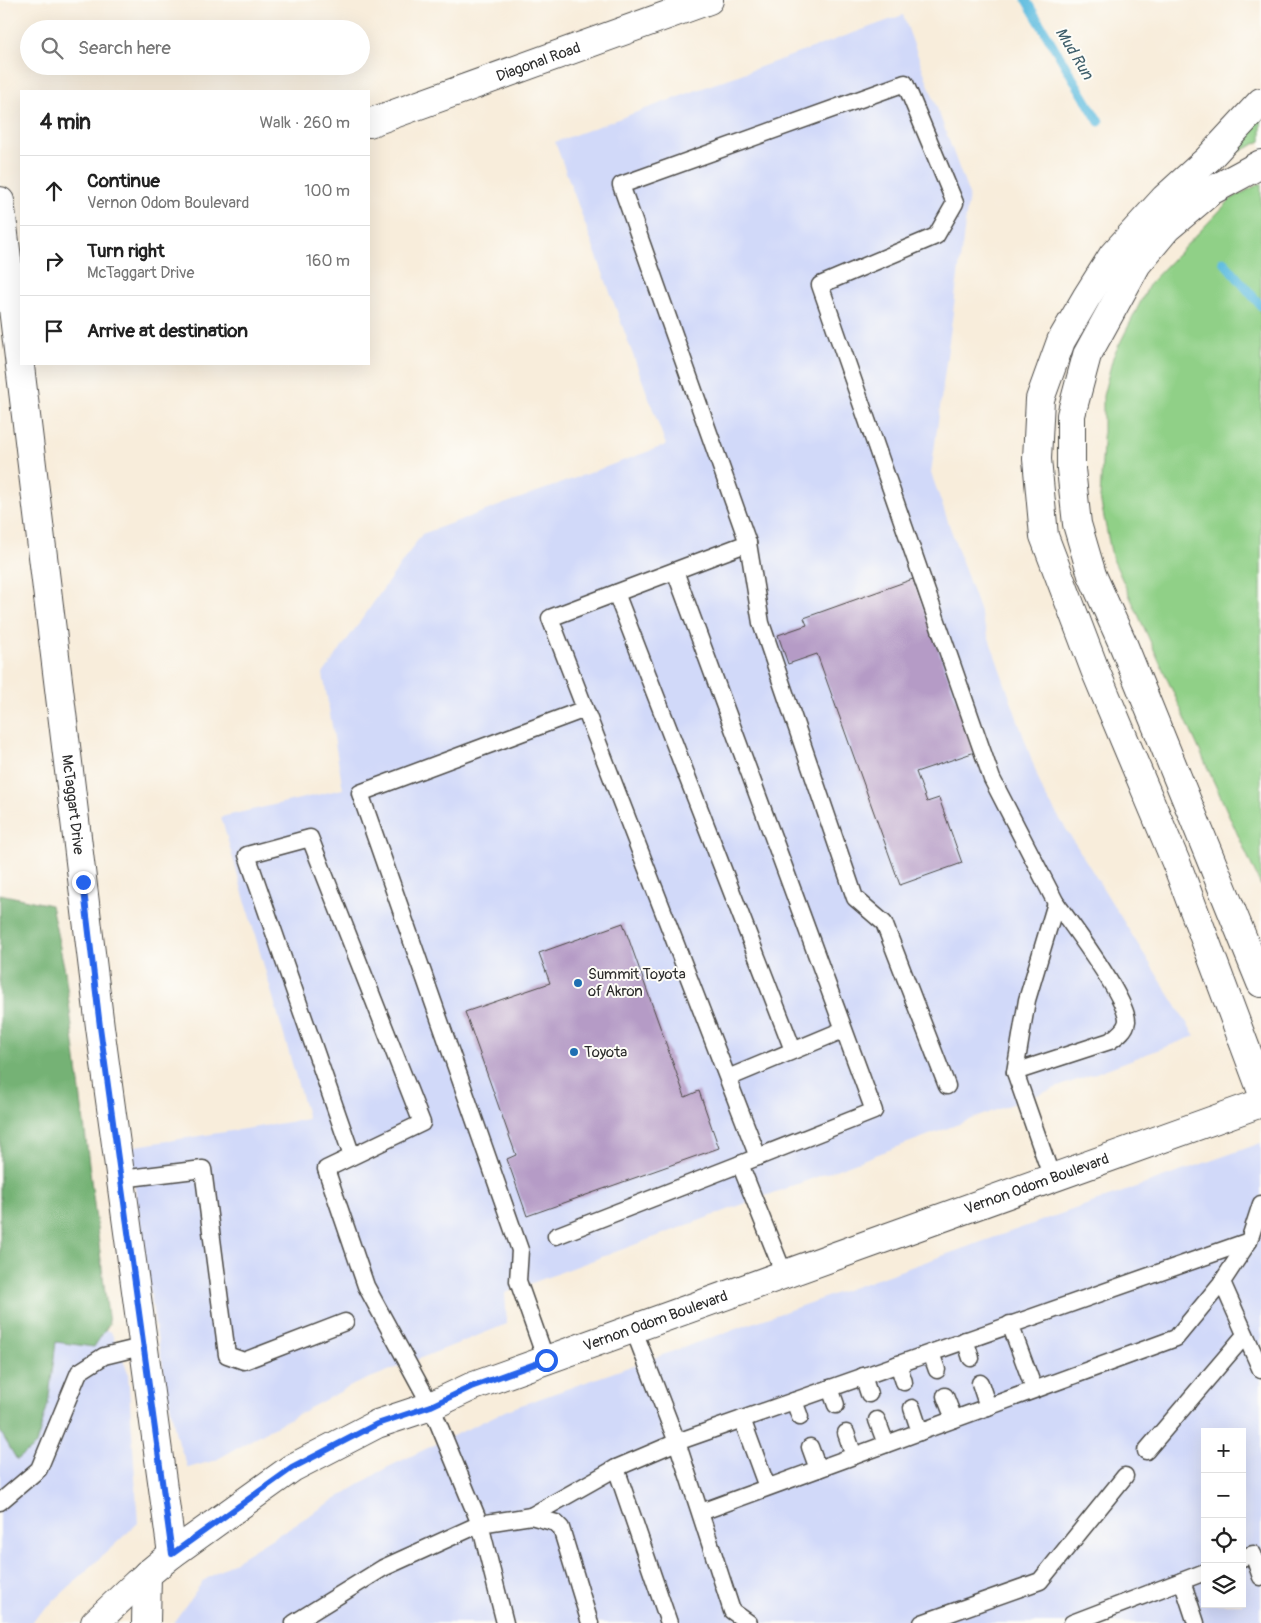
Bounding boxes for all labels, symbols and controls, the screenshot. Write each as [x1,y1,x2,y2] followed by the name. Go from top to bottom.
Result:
[20,20,370,75] search box
[1051,24,1098,84] water label: Mud Run
[38,34,66,62] icon: search
[78,36,171,60] text: Search here
[494,38,583,86] street label: Diagonal Road
[40,109,91,136] text: 4 min
[259,113,350,133] text: Walk · 260 m
[87,169,160,193] text: Continue
[40,177,68,205] icon: ahead
[304,181,350,201] text: 100 m
[87,193,249,213] text: Vernon Odom Boulevard
[87,239,165,263] text: Turn right
[40,247,68,275] icon: right
[306,251,350,271] text: 160 m
[87,263,194,283] text: McTaggart Drive
[40,317,68,345] icon: arrive
[87,319,248,343] text: Arrive at destination
[57,753,88,856] street label: McTaggart Drive
[72,871,95,894] route end
[588,965,686,1001] place label: Summit Toyota of Akron
[572,977,584,989] marker: Summit Toyota of Akron
[584,1043,627,1062] place label: Toyota
[568,1046,580,1058] marker: Toyota
[962,1149,1112,1219] street label: Vernon Odom Boulevard
[581,1286,730,1356] street label: Vernon Odom Boulevard
[535,1349,558,1372] route start
[1201,1428,1246,1608] map controls
[1201,1428,1246,1473] button: +
[1201,1473,1246,1518] button: −
[1201,1518,1246,1563] button: locate
[1201,1563,1246,1608] button: layers

